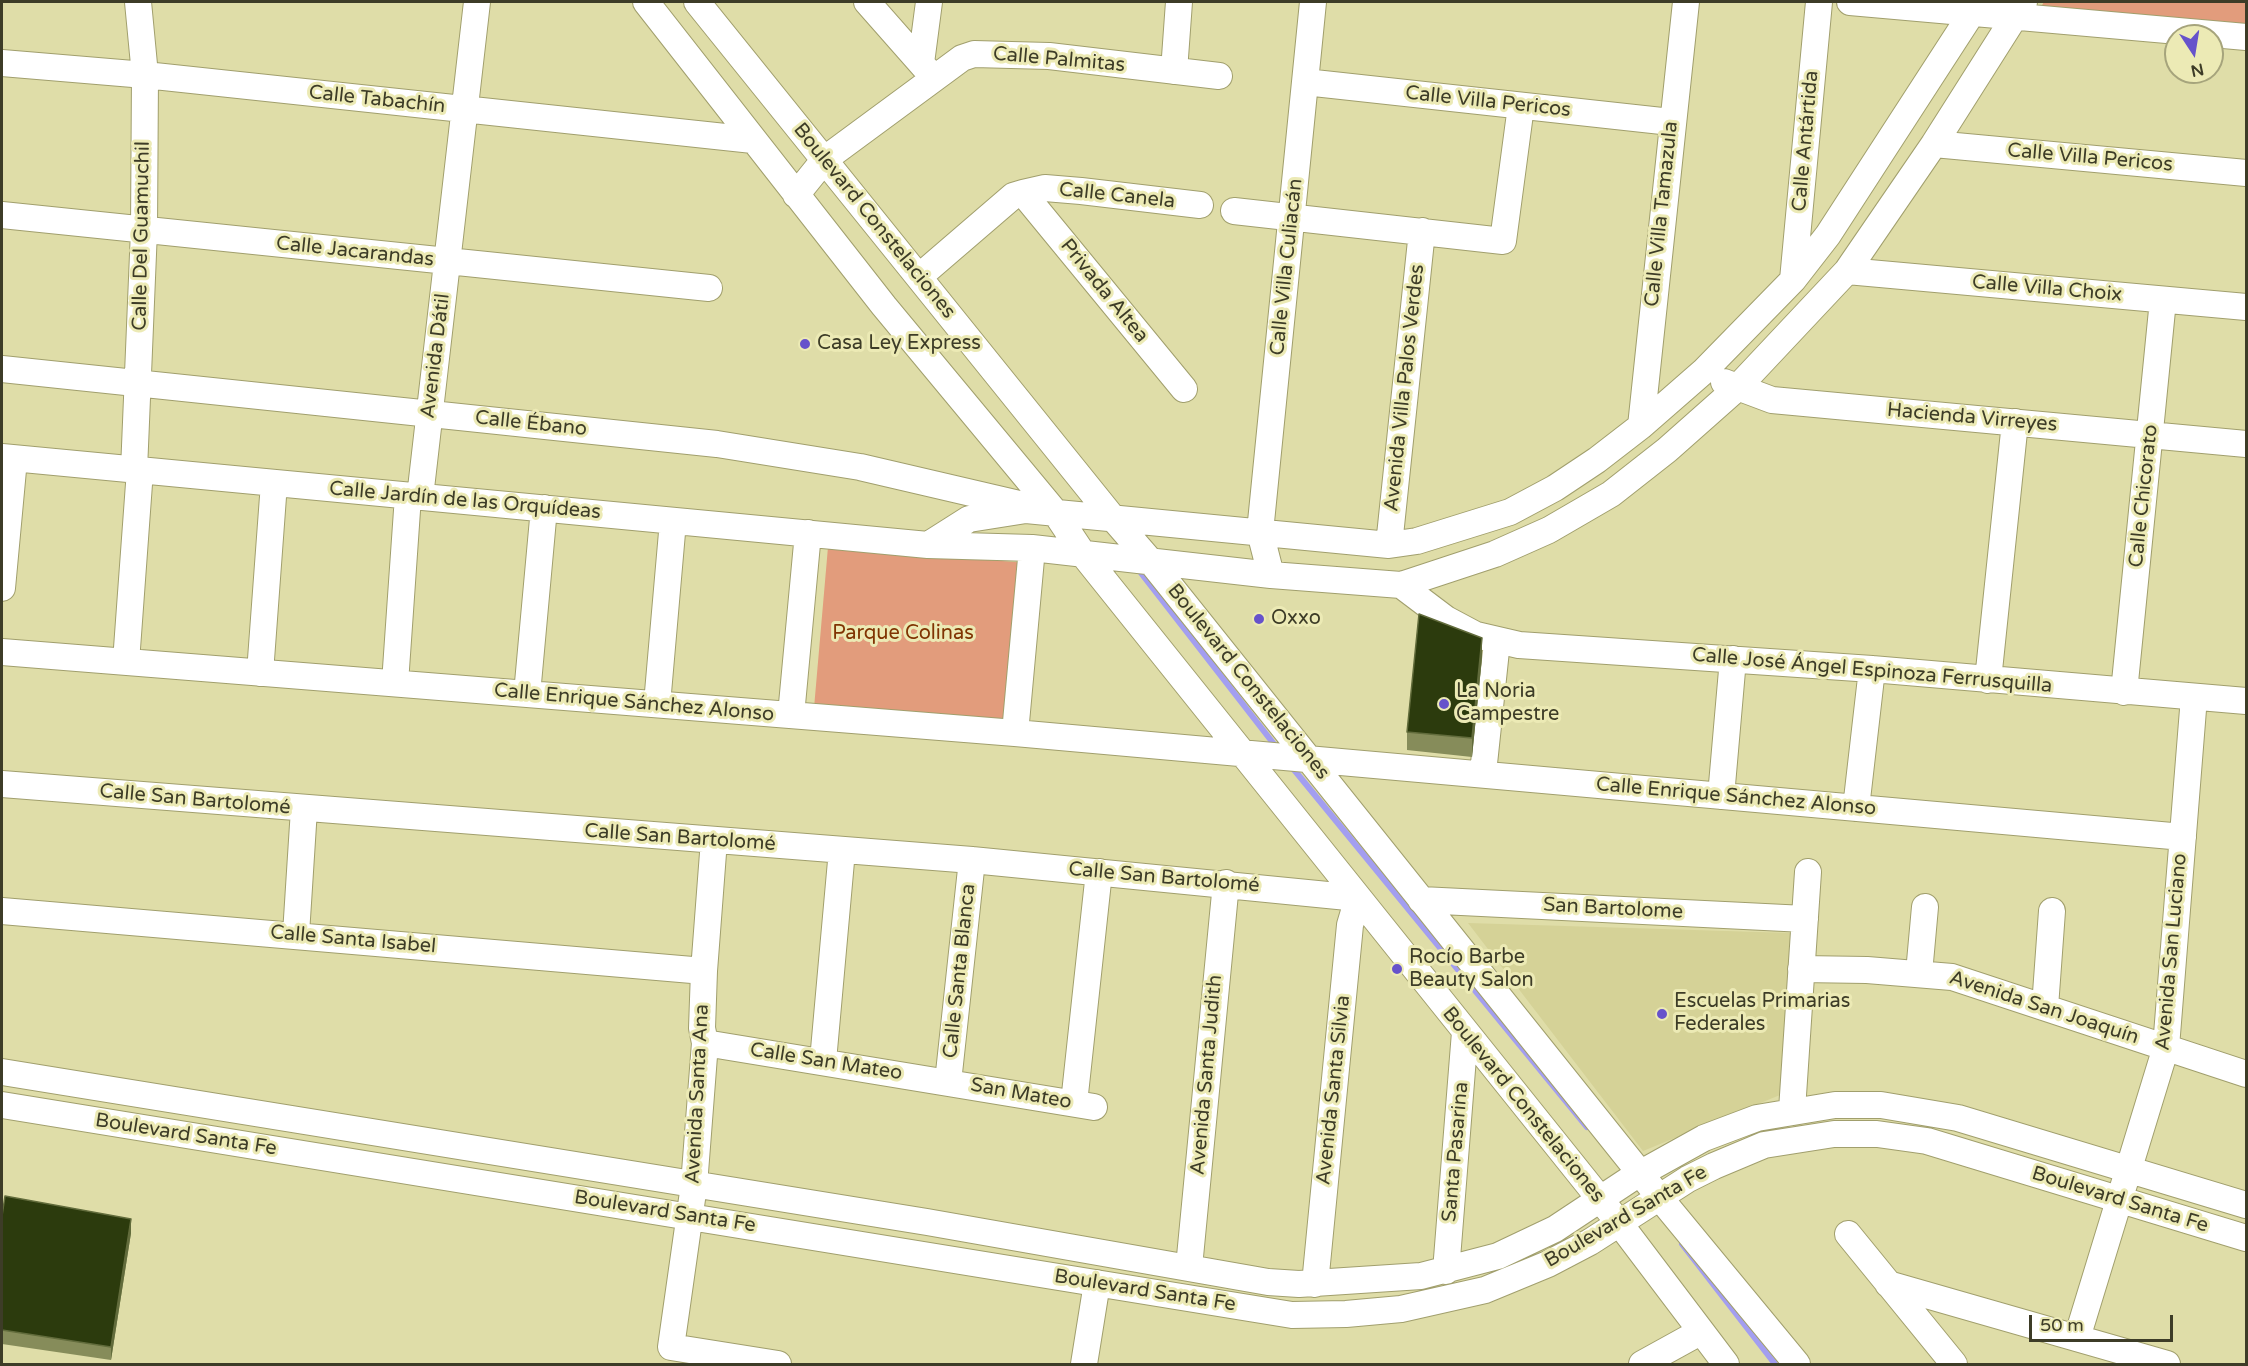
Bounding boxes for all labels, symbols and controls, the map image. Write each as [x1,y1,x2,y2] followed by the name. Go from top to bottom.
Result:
[2164,24,2224,84] north arrow
[992,42,1126,78] street label: Calle Palmitas
[2189,59,2206,81] text: N
[1788,70,1824,212] street label: Calle Antártida
[307,81,447,119] street label: Calle Tabachín
[1404,81,1572,123] street label: Calle Villa Pericos
[788,118,960,324] street label: Boulevard Constelaciones
[1640,120,1684,308] street label: Calle Villa Tamazula
[2006,139,2174,177] street label: Calle Villa Pericos
[128,141,156,331] street label: Calle Del Guamuchil
[1266,177,1308,357] street label: Calle Villa Culiacán
[1058,178,1176,214] street label: Calle Canela
[275,232,435,272] street label: Calle Jacarandas
[1055,234,1153,348] street label: Privada Altea
[1380,263,1430,513] street label: Avenida Villa Palos Verdes
[1971,270,2123,308] street label: Calle Villa Choix
[416,292,456,420] street label: Avenida Dátil
[817,332,981,356] place label: Casa Ley Express
[798,337,812,351] marker: Casa Ley Express
[1886,399,2058,437] street label: Hacienda Virreyes
[474,406,588,442] street label: Calle Ébano
[2125,423,2163,569] street label: Calle Chicorato
[328,477,602,525] street label: Calle Jardín de las Orquídeas
[1162,579,1334,785] street label: Boulevard Constelaciones
[1271,607,1321,631] place label: Oxxo
[1252,612,1266,626] marker: Oxxo
[832,622,974,646] park label: Parque Colinas
[1691,643,2053,699] street label: Calle José Ángel Espinoza Ferrusquilla
[493,679,775,727] street label: Calle Enrique Sánchez Alonso
[1456,680,1559,727] place label: La Noria Campestre
[1437,697,1451,711] marker: La Noria Campestre
[1595,773,1877,821] street label: Calle Enrique Sánchez Alonso
[98,780,292,820] street label: Calle San Bartolomé
[583,819,777,857] street label: Calle San Bartolomé
[2151,852,2193,1052] street label: Avenida San Luciano
[1067,858,1261,898] street label: Calle San Bartolomé
[939,883,981,1059] street label: Calle Santa Blanca
[1542,893,1684,925] street label: San Bartolome
[269,921,437,959] street label: Calle Santa Isabel
[1409,946,1534,993] place label: Rocío Barbe Beauty Salon
[1390,962,1404,976] marker: Rocío Barbe Beauty Salon
[1946,966,2142,1050] street label: Avenida San Joaquín
[1186,974,1228,1176] street label: Avenida Santa Judith
[1674,990,1850,1037] place label: Escuelas Primarias Federales
[1312,994,1356,1186] street label: Avenida Santa Silvia
[1437,1002,1609,1208] street label: Boulevard Constelaciones
[681,1003,715,1185] street label: Avenida Santa Ana
[1655,1007,1669,1021] marker: Escuelas Primarias Federales
[748,1038,904,1086] street label: Calle San Mateo
[969,1073,1073,1115] street label: San Mateo
[1438,1081,1474,1223] street label: Santa Pasarina
[94,1109,278,1161] street label: Boulevard Santa Fe
[1541,1161,1711,1273] street label: Boulevard Santa Fe
[2029,1162,2211,1238] street label: Boulevard Santa Fe
[573,1186,757,1238] street label: Boulevard Santa Fe
[1053,1265,1237,1317] street label: Boulevard Santa Fe
[2032,1303,2176,1341] scale bar
[2040,1314,2084,1336] text: 50 m

